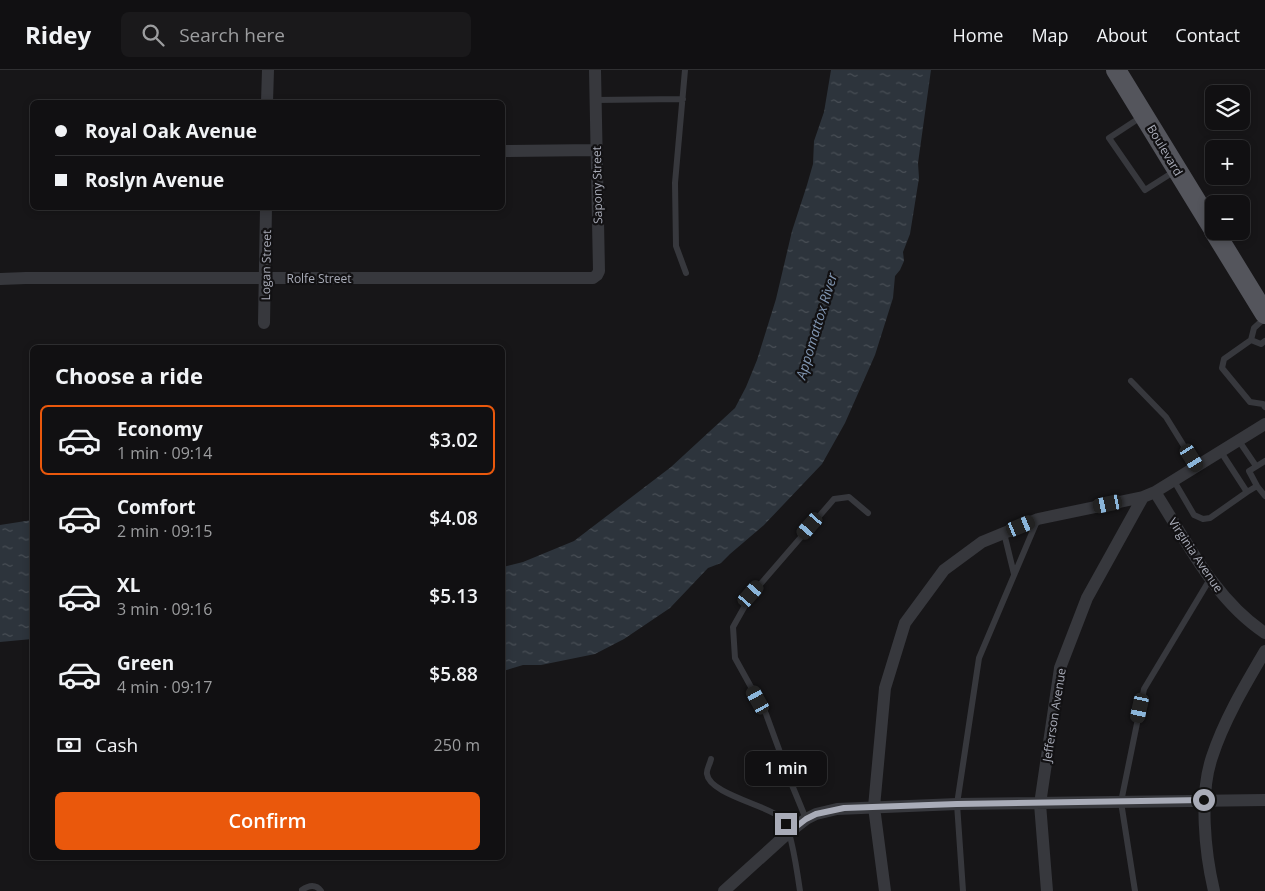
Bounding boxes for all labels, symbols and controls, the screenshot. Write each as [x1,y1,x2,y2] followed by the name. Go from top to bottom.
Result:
[121,12,471,57] search box
[25,18,91,51] text: Ridey
[139,21,167,49] icon: search
[179,22,285,48] text: Search here
[953,23,1003,47] text: Home
[1031,23,1069,47] text: Map
[1097,23,1147,47] text: About
[1175,23,1240,47] text: Contact
[1205,85,1250,240] map controls
[1205,85,1250,130] button: layers
[85,118,257,144] text: Royal Oak Avenue
[1143,121,1187,179] street label: Boulevard
[1205,140,1250,185] button: +
[588,146,606,224] street label: Sapony Street
[85,167,224,193] text: Roslyn Avenue
[1205,195,1250,240] button: −
[257,230,275,300] street label: Logan Street
[286,270,352,287] street label: Rolfe Street
[791,270,841,382] water label: Appomattox River
[55,360,203,390] text: Choose a ride
[117,416,203,442] text: Economy
[57,418,102,463] icon: car
[429,427,478,453] text: $3.02
[1177,441,1206,475] car
[117,442,212,464] text: 1 min · 09:14
[117,494,196,520] text: Comfort
[1091,494,1124,514] car
[57,496,102,541] icon: car
[429,505,478,531] text: $4.08
[794,510,825,542] car
[1004,513,1037,539] car
[1165,514,1227,596] street label: Virginia Avenue
[117,520,212,542] text: 2 min · 09:15
[117,572,140,598] text: XL
[57,574,102,619] icon: car
[735,578,766,610] car
[429,583,478,609] text: $5.13
[117,598,212,620] text: 3 min · 09:16
[117,650,174,676] text: Green
[57,652,102,697] icon: car
[429,661,478,687] text: $5.88
[1038,667,1070,764] street label: Jefferson Avenue
[117,676,212,698] text: 4 min · 09:17
[744,683,771,717] car
[1129,692,1150,724] car
[55,731,83,759] icon: cash
[95,732,138,758] text: Cash
[434,734,480,756] text: 250 m
[745,752,827,786] callout: 1 min
[764,757,808,779] text: 1 min
[1193,789,1215,811] route start
[55,792,480,850] button: Confirm
[775,813,797,835] route end

